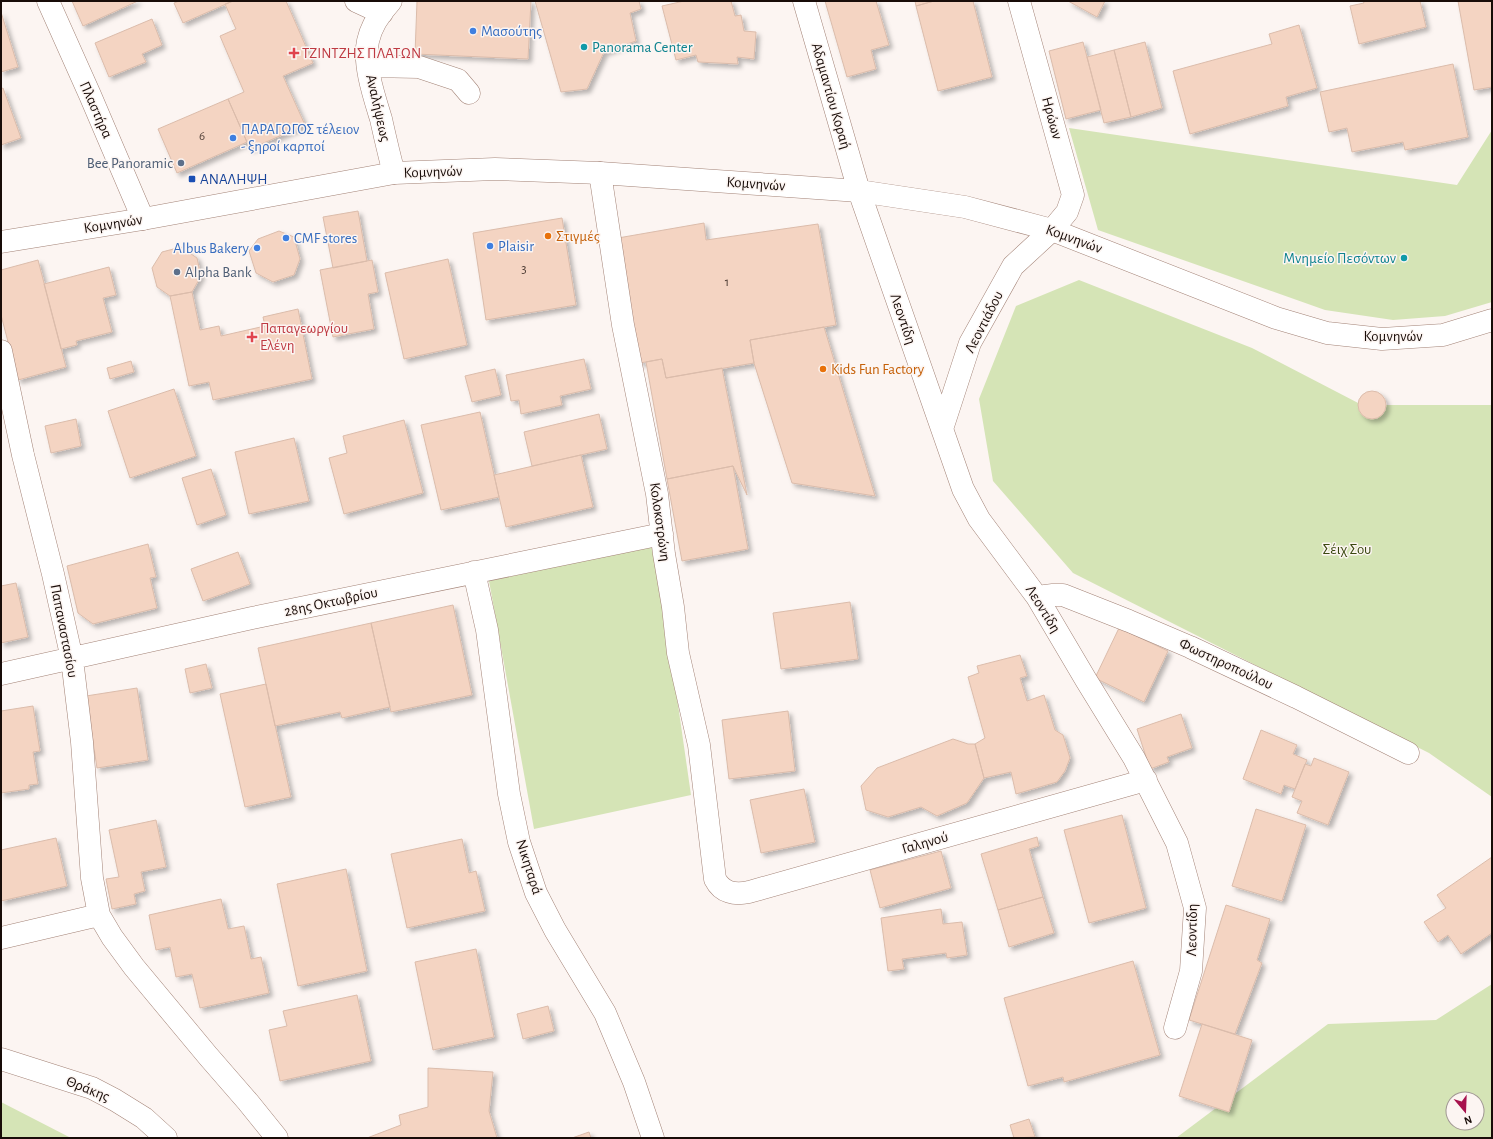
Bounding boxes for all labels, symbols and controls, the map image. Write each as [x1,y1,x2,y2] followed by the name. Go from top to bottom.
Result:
[481,24,542,39] place label: Μασούτης
[468,26,478,36] marker: Μασούτης
[592,40,693,55] place label: Panorama Center
[809,41,853,151] street label: Αδαμαντίου Κοραή
[579,42,589,52] marker: Panorama Center
[302,46,421,61] place label: ΤΖΙΝΤΖΗΣ ΠΛΑΤΩΝ
[289,48,299,58] marker: ΤΖΙΝΤΖΗΣ ΠΛΑΤΩΝ
[363,73,393,143] street label: Αναλήψεως
[77,79,115,141] street label: Πλαστήρα
[1039,95,1065,141] street label: Ηρώων
[241,122,359,154] place label: ΠΑΡΑΓΩΓΟΣ τέλειον - ξηροί καρποί
[199,130,205,143] house number: 6
[228,133,238,143] marker: ΠΑΡΑΓΩΓΟΣ τέλειον - ξηροί καρποί
[87,156,173,171] place label: Bee Panoramic
[176,158,186,168] marker: Bee Panoramic
[403,163,463,181] street label: Κομνηνών
[200,172,267,187] place label: ΑΝΑΛΗΨΗ
[187,174,197,184] marker: ΑΝΑΛΗΨΗ
[726,174,786,194] street label: Κομνηνών
[83,212,143,236] street label: Κομνηνών
[1044,222,1104,256] street label: Κομνηνών
[556,229,600,244] place label: Στιγμές
[294,231,357,246] place label: CMF stores
[543,231,553,241] marker: Στιγμές
[281,233,291,243] marker: CMF stores
[498,239,534,254] place label: Plaisir
[173,241,250,256] place label: Albus Bakery
[485,241,495,251] marker: Plaisir
[252,243,262,253] marker: Albus Bakery
[1283,251,1396,266] place label: Μνημείο Πεσόντων
[1399,253,1409,263] marker: Μνημείο Πεσόντων
[521,263,527,276] house number: 3
[185,265,252,280] place label: Alpha Bank
[172,267,182,277] marker: Alpha Bank
[725,276,729,289] house number: 1
[962,289,1006,355] street label: Λεοντιάδου
[887,292,919,346] street label: Λεοντίδη
[260,321,348,353] place label: Παπαγεωργίου Ελένη
[1364,329,1423,344] street label: Κομνηνών
[247,332,257,342] marker: Παπαγεωργίου Ελένη
[831,362,925,377] place label: Kids Fun Factory
[818,364,828,374] marker: Kids Fun Factory
[647,482,673,562] street label: Κολοκοτρώνη
[1322,542,1372,557] park label: Σέιχ Σου
[48,583,80,679] street label: Παπαναστασίου
[1023,583,1063,635] street label: Λεοντίδη
[283,585,379,619] street label: 28ης Οκτωβρίου
[1177,636,1275,692] street label: Φωστηροπούλου
[900,829,950,857] street label: Γαληνού
[513,838,545,897] street label: Νικηταρά
[1184,903,1200,957] street label: Λεοντίδη
[64,1074,112,1104] street label: Θράκης
[1445,1091,1485,1131] north arrow
[1463,1114,1474,1126] text: N

